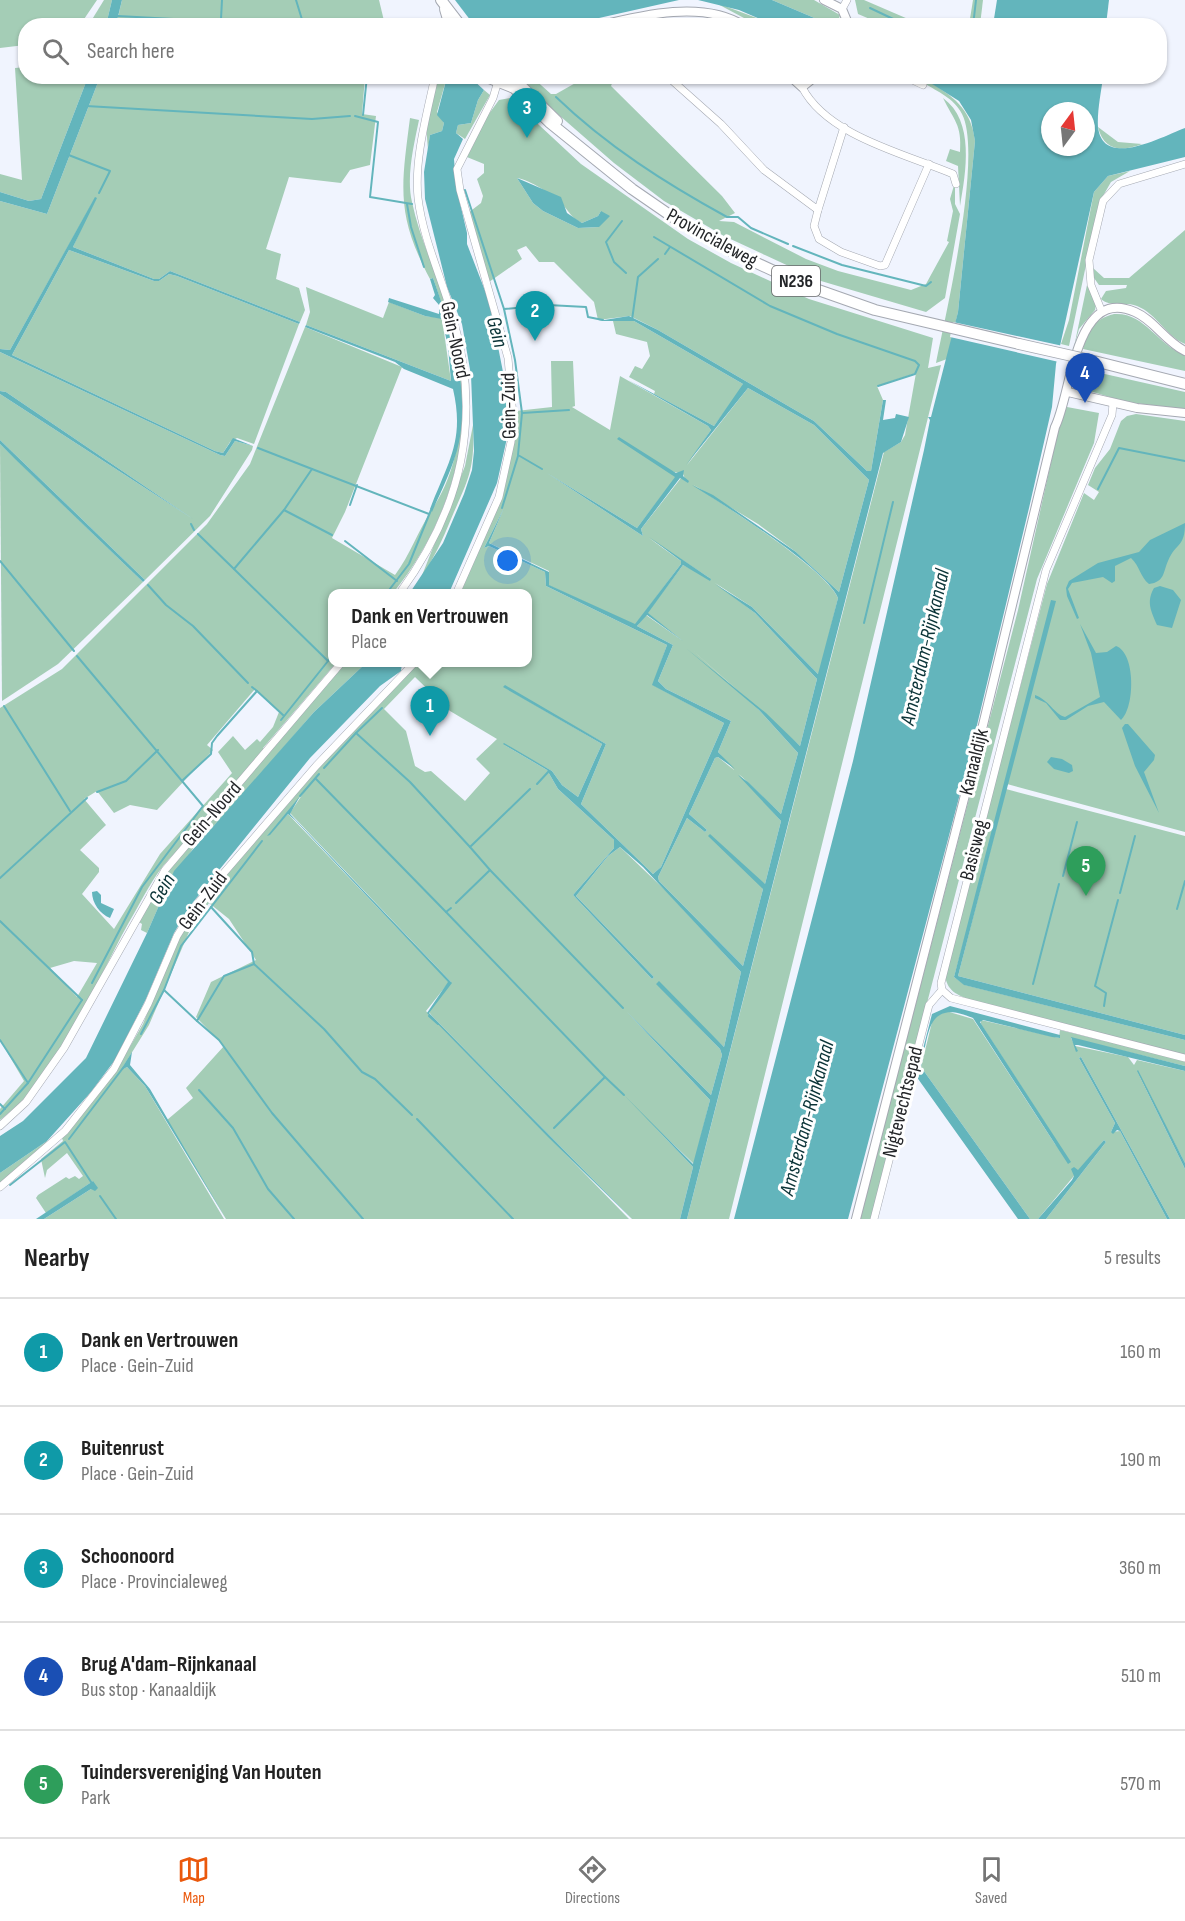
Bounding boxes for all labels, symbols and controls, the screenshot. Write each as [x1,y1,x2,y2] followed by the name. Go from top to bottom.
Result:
[18,18,1167,84] search box
[39,35,72,68] icon: search
[87,38,174,65] text: Search here
[508,88,546,138] pin: 3
[1041,102,1095,156] north arrow
[662,203,762,273] street label: Provincialeweg
[772,266,820,296] road number: N236
[516,292,554,341] pin: 2
[435,299,475,381] street label: Gein-Noord
[481,314,513,351] water label: Gein
[1066,354,1104,403] pin: 4
[496,373,522,439] street label: Gein-Zuid
[493,546,522,575] your location
[895,566,955,728] water label: Amsterdam-Rijnkanaal
[328,589,532,667] popup
[351,603,509,630] text: Dank en Vertrouwen
[351,630,387,654] text: Place
[410,686,450,736] pin: 1
[954,726,994,798] street label: Kanaaldijk
[177,777,247,851] street label: Gein-Noord
[955,817,993,883] street label: Basisweg
[1066,846,1106,896] pin: 5
[173,867,233,935] street label: Gein-Zuid
[143,869,181,909] water label: Gein
[774,1037,840,1199] water label: Amsterdam-Rijnkanaal
[878,1044,928,1160] street label: Nigtevechtsepad
[24,1243,90,1274] text: Nearby
[1104,1246,1161,1270] text: 5 results
[81,1327,238,1354] text: Dank en Vertrouwen
[40,1340,47,1364] text: 1
[1120,1340,1161,1364] text: 160 m
[81,1354,194,1378] text: Place · Gein-Zuid
[81,1435,164,1462] text: Buitenrust
[39,1448,48,1472] text: 2
[1120,1448,1161,1472] text: 190 m
[81,1462,194,1486] text: Place · Gein-Zuid
[81,1543,174,1570] text: Schoonoord
[39,1556,48,1580] text: 3
[1119,1556,1161,1580] text: 360 m
[81,1570,227,1594] text: Place · Provincialeweg
[81,1651,257,1678] text: Brug A'dam-Rijnkanaal
[39,1664,48,1688] text: 4
[1121,1664,1161,1688] text: 510 m
[81,1678,216,1702] text: Bus stop · Kanaaldijk
[81,1759,321,1786] text: Tuindersvereniging Van Houten
[39,1772,48,1796] text: 5
[1120,1772,1161,1796] text: 570 m
[81,1786,110,1810] text: Park
[177,1853,210,1908] tab: Map
[565,1853,620,1908] tab: Directions
[975,1853,1008,1908] tab: Saved

